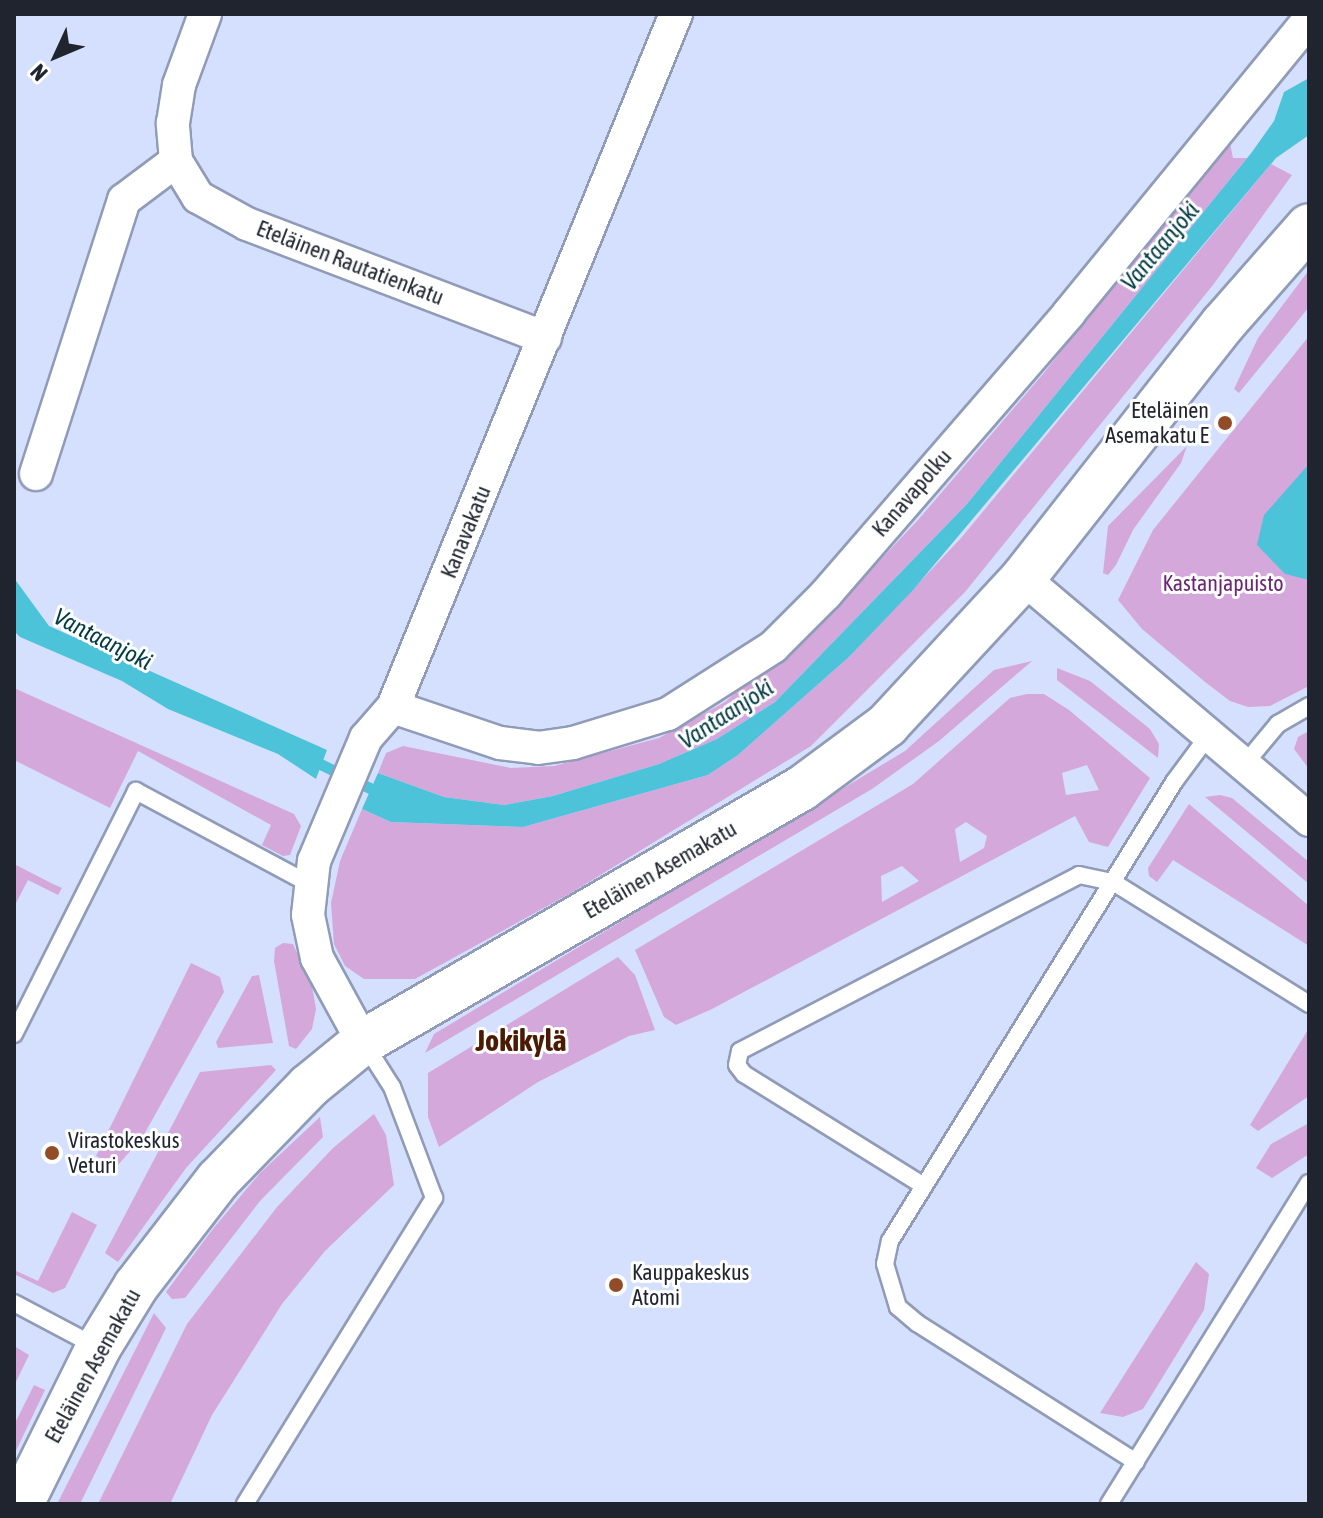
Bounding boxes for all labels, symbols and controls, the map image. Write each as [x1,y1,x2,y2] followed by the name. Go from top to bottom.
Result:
[16,16,96,96] north arrow
[25,59,53,86] text: N
[1115,196,1205,296] water label: Vantaanjoki
[253,215,447,311] street label: Eteläinen Rautatienkatu
[1105,397,1209,448] place label: Eteläinen Asemakatu E
[1216,414,1234,432] marker: Eteläinen Asemakatu E
[867,444,957,542] street label: Kanavapolku
[436,482,496,582] street label: Kanavakatu
[1162,571,1284,597] park label: Kastanjapuisto
[49,602,157,676] water label: Vantaanjoki
[673,673,779,755] water label: Vantaanjoki
[579,815,741,925] street label: Eteläinen Asemakatu
[475,1022,567,1058] district label: Jokikylä
[68,1127,179,1178] place label: Virastokeskus Veturi
[43,1144,61,1162] marker: Virastokeskus Veturi
[632,1259,749,1310] place label: Kauppakeskus Atomi
[607,1276,625,1294] marker: Kauppakeskus Atomi
[40,1284,146,1448] street label: Eteläinen Asemakatu

